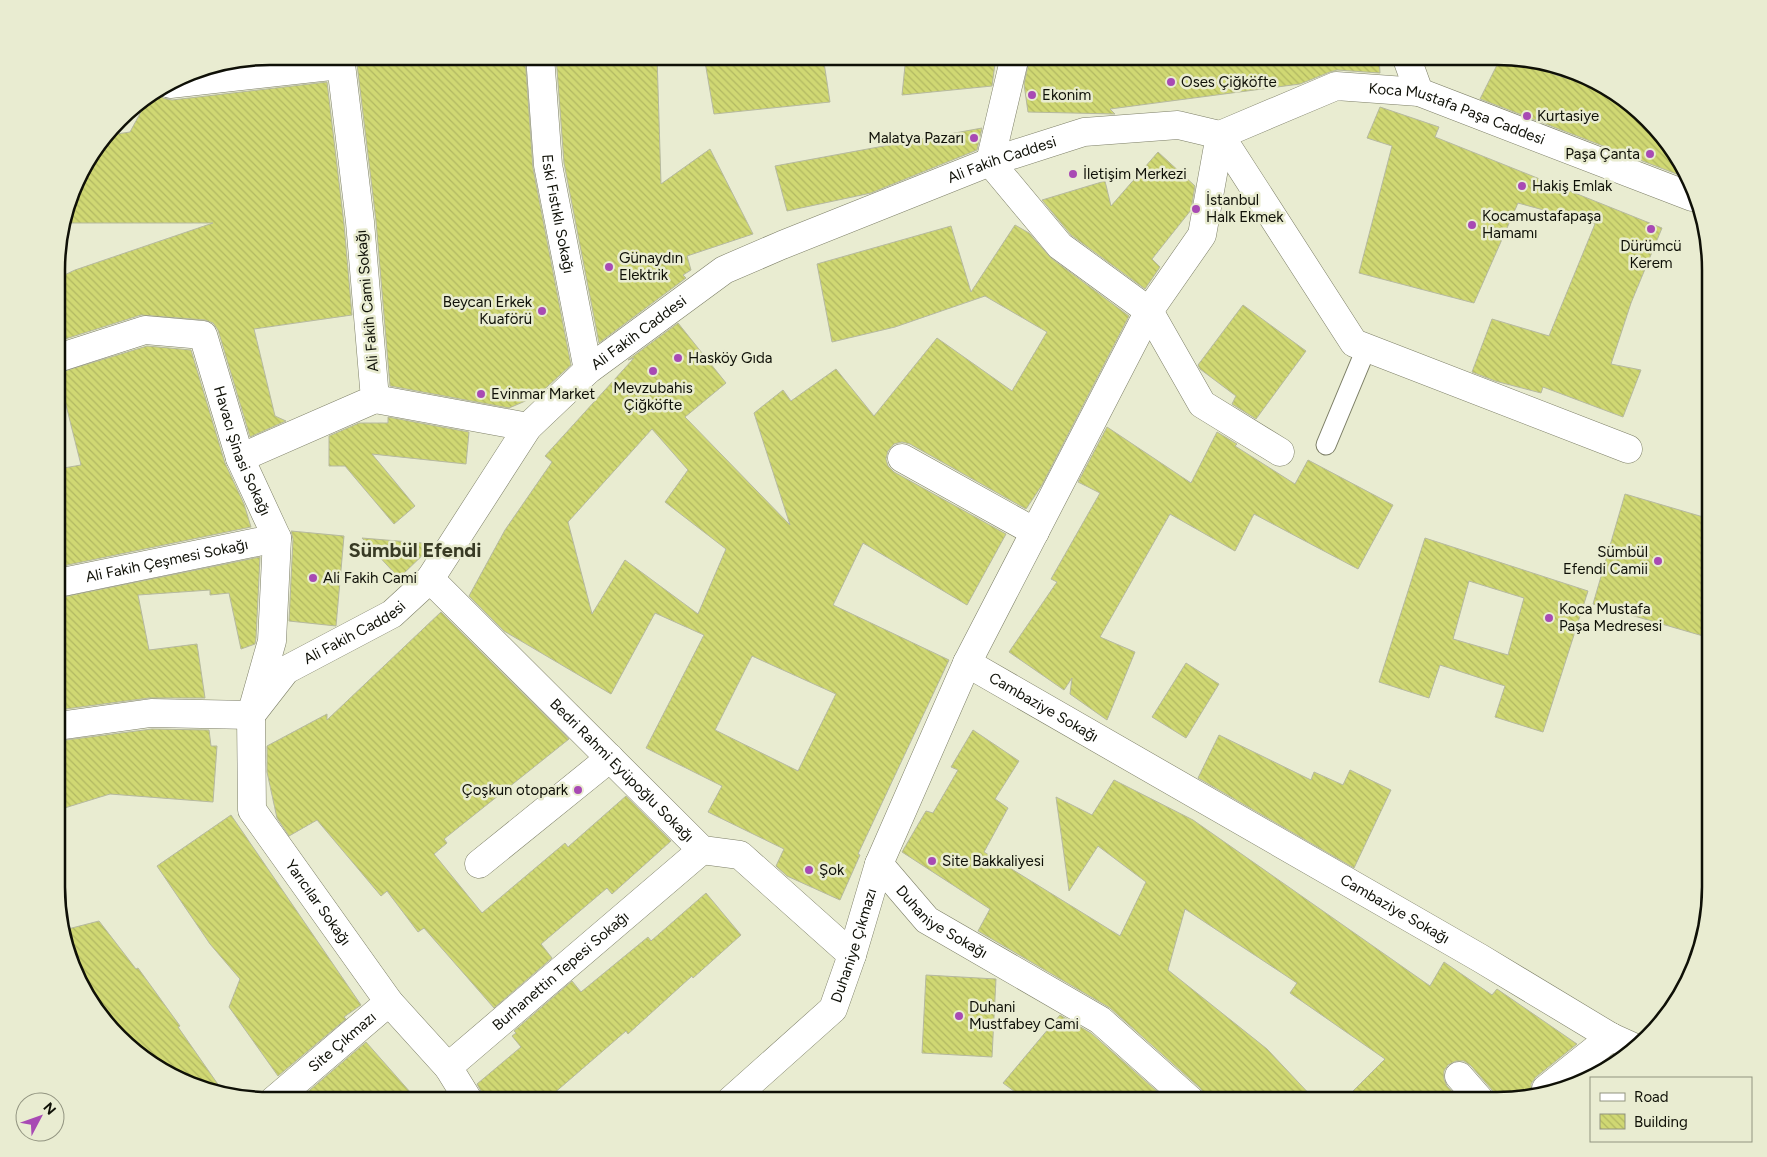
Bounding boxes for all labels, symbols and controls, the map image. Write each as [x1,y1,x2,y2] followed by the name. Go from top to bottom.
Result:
[1181,73,1277,91] place label: Oses Çiğköfte
[1165,76,1177,88] marker: Oses Çiğköfte
[1368,79,1548,149] street label: Koca Mustafa Paşa Caddesi
[1042,86,1091,104] place label: Ekonim
[1026,89,1038,101] marker: Ekonim
[1537,107,1599,125] place label: Kurtasiye
[1521,110,1533,122] marker: Kurtasiye
[868,129,964,147] place label: Malatya Pazarı
[945,132,1058,187] street label: Ali Fakih Caddesi
[968,132,980,144] marker: Malatya Pazarı
[1565,145,1640,163] place label: Paşa Çanta
[1644,148,1656,160] marker: Paşa Çanta
[538,154,578,275] street label: Eski Fıstıklı Sokağı
[1083,165,1187,183] place label: İletişim Merkezi
[1067,168,1079,180] marker: İletişim Merkezi
[1532,177,1613,195] place label: Hakiş Emlak
[1516,180,1528,192] marker: Hakiş Emlak
[1206,191,1284,226] place label: İstanbul Halk Ekmek
[1190,203,1202,215] marker: İstanbul Halk Ekmek
[1482,207,1601,242] place label: Kocamustafapaşa Hamamı
[1466,219,1478,231] marker: Kocamustafapaşa Hamamı
[1645,223,1657,235] marker: Dürümcü Kerem
[352,229,382,373] street label: Ali Fakih Cami Sokağı
[1620,237,1682,272] place label: Dürümcü Kerem
[619,249,683,284] place label: Günaydın Elektrik
[603,261,615,273] marker: Günaydın Elektrik
[587,292,690,374] street label: Ali Fakih Caddesi
[443,293,533,328] place label: Beycan Erkek Kuaförü
[536,305,548,317] marker: Beycan Erkek Kuaförü
[688,349,772,367] place label: Hasköy Gıda
[672,352,684,364] marker: Hasköy Gıda
[647,365,659,377] marker: Mevzubahis Çiğköfte
[613,379,693,414] place label: Mevzubahis Çiğköfte
[210,384,274,519] street label: Havacı Şinasi Sokağı
[491,385,595,403] place label: Evinmar Market
[475,388,487,400] marker: Evinmar Market
[84,535,250,586] street label: Ali Fakih Çeşmesi Sokağı
[349,538,481,562] district label: Sümbül Efendi
[1563,543,1648,578] place label: Sümbül Efendi Camii
[1652,555,1664,567] marker: Sümbül Efendi Camii
[323,569,417,587] place label: Ali Fakih Cami
[307,572,319,584] marker: Ali Fakih Cami
[300,597,409,668] street label: Ali Fakih Caddesi
[1559,600,1662,635] place label: Koca Mustafa Paşa Medresesi
[1543,612,1555,624] marker: Koca Mustafa Paşa Medresesi
[986,669,1102,746] street label: Cambaziye Sokağı
[546,695,698,846] street label: Bedri Rahmi Eyüpoğlu Sokağı
[462,781,569,799] place label: Çoşkun otopark
[572,784,584,796] marker: Çoşkun otopark
[942,852,1044,870] place label: Site Bakkaliyesi
[926,855,938,867] marker: Site Bakkaliyesi
[281,856,355,949] street label: Yarıcılar Sokağı
[819,861,845,879] place label: Şok
[803,864,815,876] marker: Şok
[1337,870,1453,948] street label: Cambaziye Sokağı
[892,882,991,962] street label: Duhaniye Sokağı
[827,886,880,1005] street label: Duhaniye Çıkmazı
[489,907,633,1034] street label: Burhanettin Tepesi Sokağı
[969,998,1079,1033] place label: Duhani Mustfabey Cami
[305,1008,380,1076] street label: Site Çıkmazı
[953,1010,965,1022] marker: Duhani Mustfabey Cami
[1590,1077,1752,1142] legend
[1634,1088,1669,1106] text: Road
[15,1092,65,1142] north arrow
[39,1099,59,1118] text: N
[1634,1113,1688,1131] text: Building

